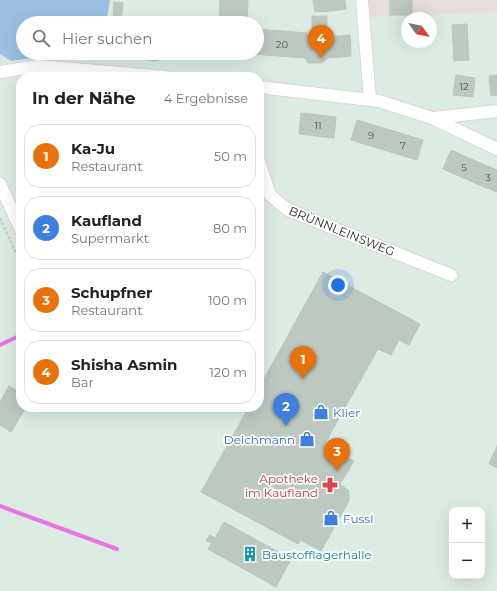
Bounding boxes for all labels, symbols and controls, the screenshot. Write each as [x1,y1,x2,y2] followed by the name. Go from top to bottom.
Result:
[401,12,437,48] north arrow
[16,16,264,60] search box
[308,25,334,58] pin: 4
[30,27,52,49] icon: search
[62,29,152,48] text: Hier suchen
[276,38,289,51] house number: 20
[459,80,469,93] house number: 12
[32,88,136,108] text: In der Nähe
[164,90,248,106] text: 4 Ergebnisse
[314,119,322,132] house number: 11
[368,129,374,142] house number: 9
[71,139,115,158] text: Ka-Ju
[400,139,406,152] house number: 7
[43,148,49,164] text: 1
[214,148,247,164] text: 50 m
[71,158,142,174] text: Restaurant
[461,161,467,174] house number: 5
[485,171,491,184] house number: 3
[287,203,397,259] street label: BRÜNNLEINSWEG
[71,211,142,230] text: Kaufland
[42,220,50,236] text: 2
[213,220,247,236] text: 80 m
[71,230,149,246] text: Supermarkt
[328,275,348,295] your location
[71,283,153,302] text: Schupfner
[42,292,50,308] text: 3
[208,292,247,308] text: 100 m
[71,302,142,318] text: Restaurant
[290,346,316,379] pin: 1
[71,355,177,374] text: Shisha Asmin
[42,364,50,380] text: 4
[209,364,247,380] text: 120 m
[71,374,94,390] text: Bar
[273,393,299,426] pin: 2
[312,403,330,421] shop icon: Klier
[333,405,360,420] place label: Klier
[298,430,316,448] shop icon: Deichmann
[224,432,295,447] place label: Deichmann
[324,438,350,471] pin: 3
[245,471,318,500] place label: Apotheke im Kaufland
[321,476,339,494] pharmacy icon: Apotheke im Kaufland
[449,507,485,579] map controls
[449,507,485,543] button: +
[322,509,340,527] shop icon: Fussl
[343,511,373,526] place label: Fussl
[449,543,485,579] button: −
[241,545,259,563] building icon: Baustofflagerhalle
[262,547,372,562] place label: Baustofflagerhalle

